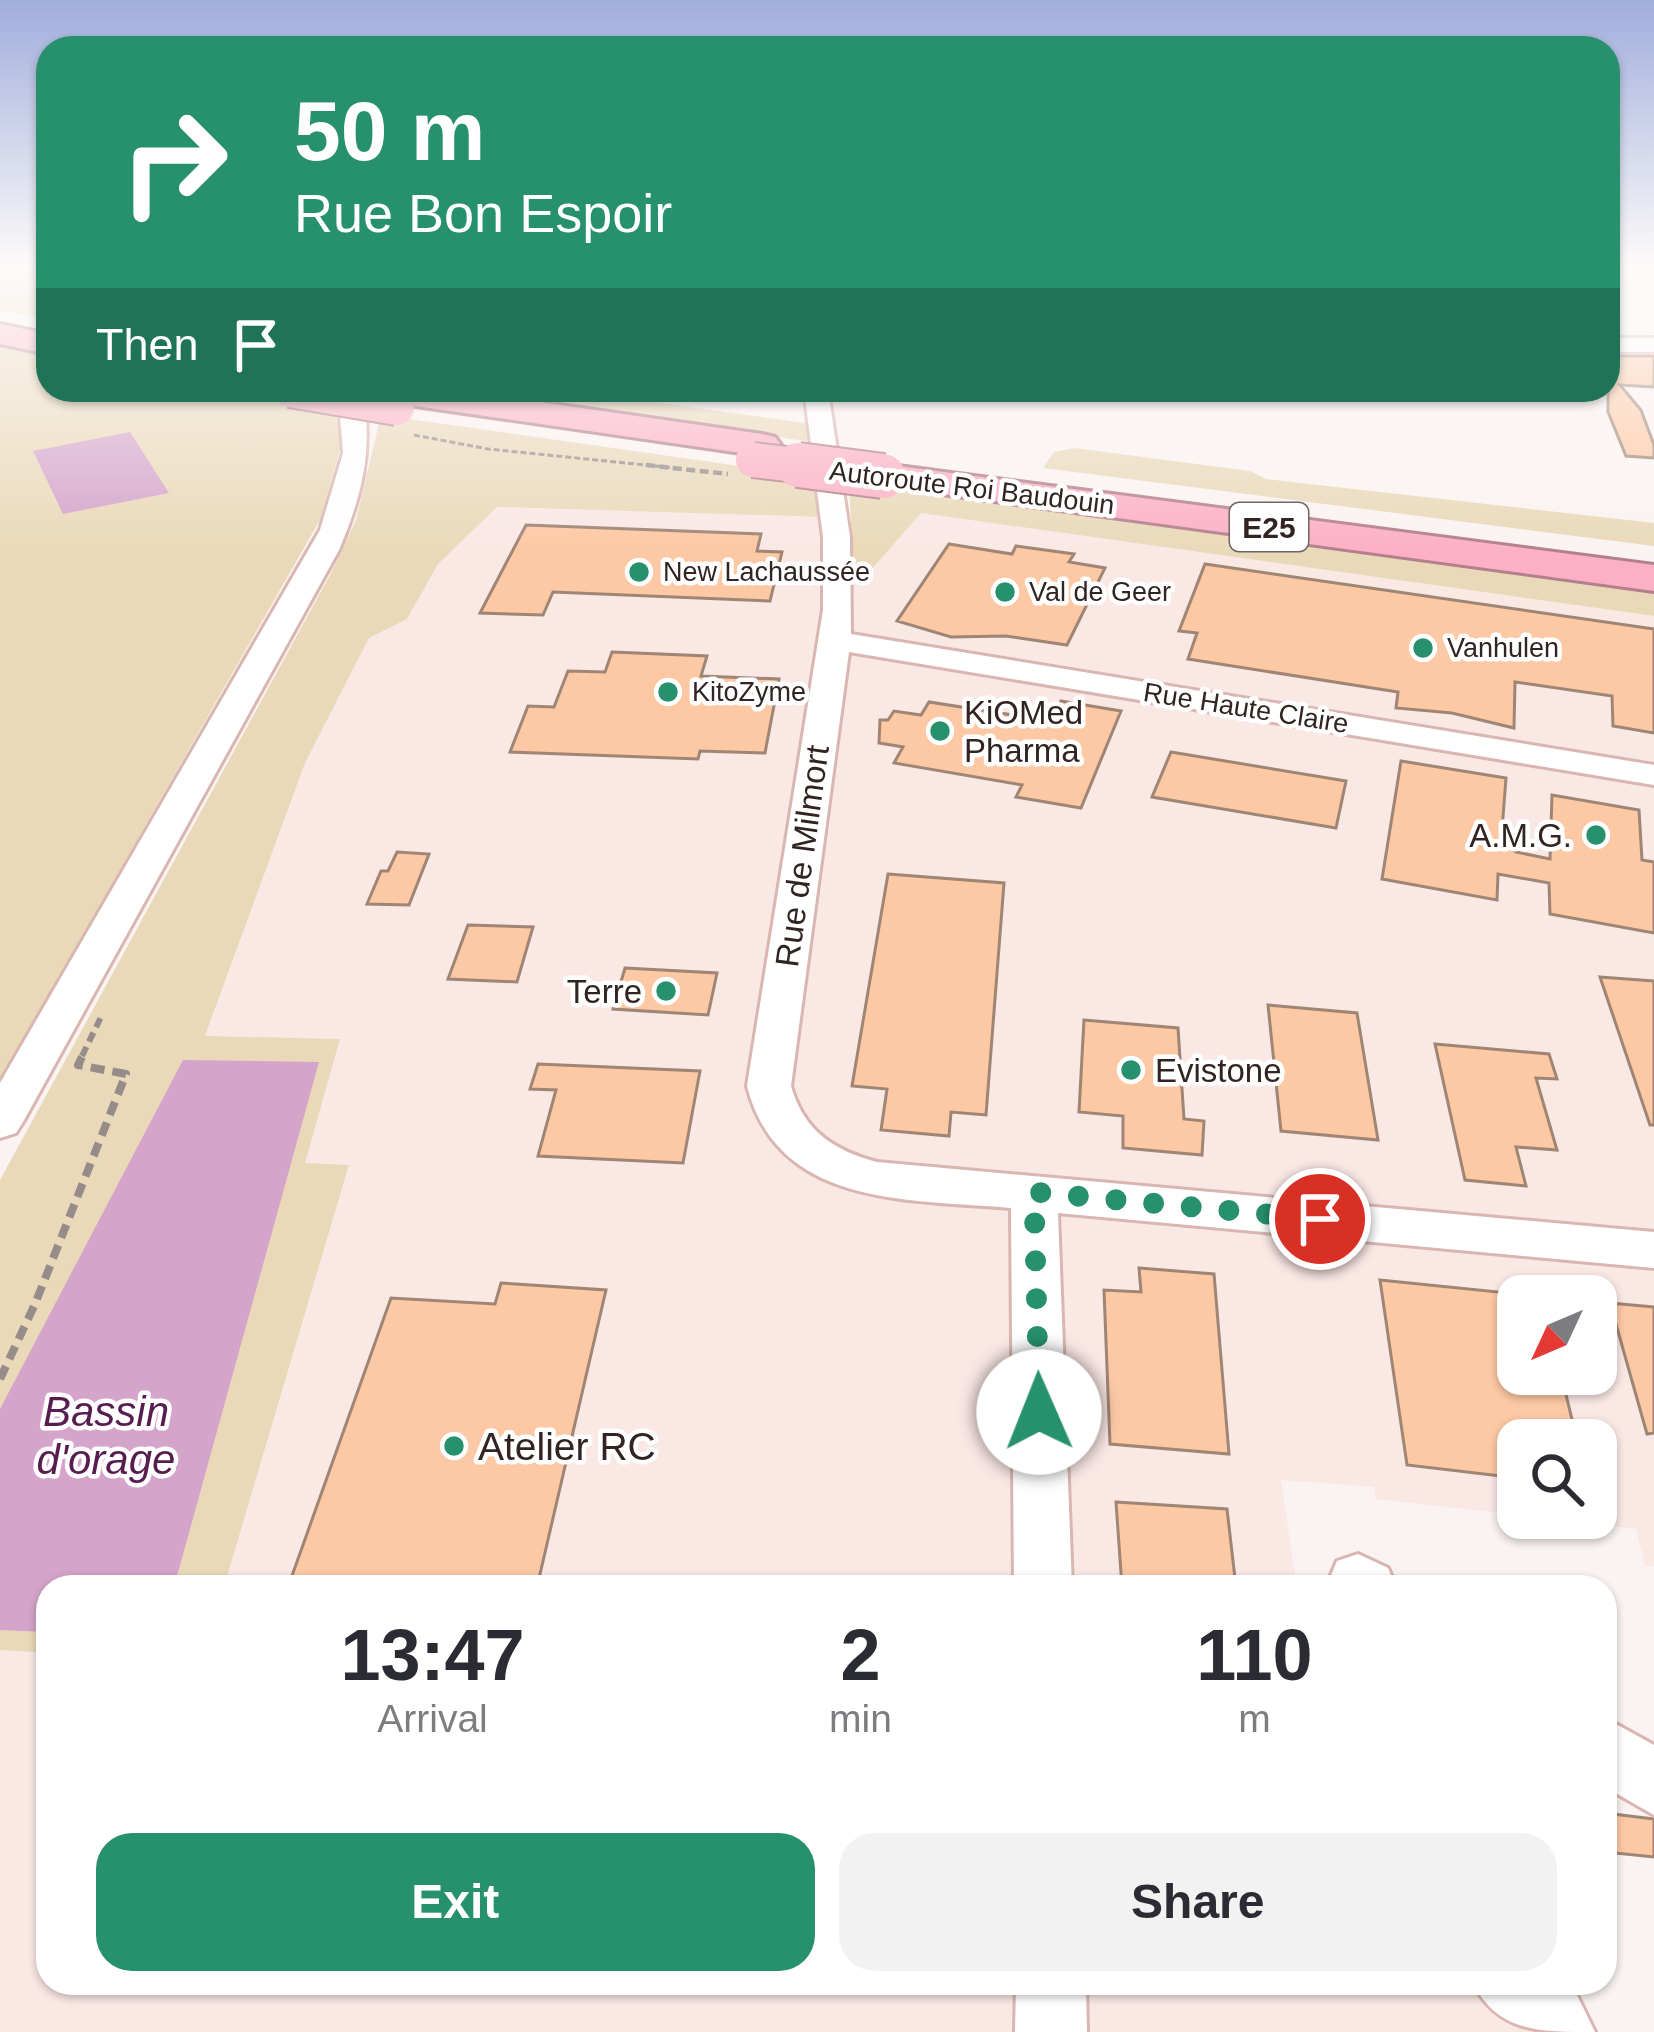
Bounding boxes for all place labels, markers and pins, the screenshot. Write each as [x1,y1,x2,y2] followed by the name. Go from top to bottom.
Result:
[663,557,870,587] place label: New Lachaussée
[626,559,652,585] marker: New Lachaussée
[1029,577,1171,607] place label: Val de Geer
[992,579,1018,605] marker: Val de Geer
[1447,633,1559,663] place label: Vanhulen
[1410,635,1436,661] marker: Vanhulen
[692,677,806,707] place label: KitoZyme
[655,679,681,705] marker: KitoZyme
[964,694,1083,769] place label: KiOMed Pharma
[927,718,953,744] marker: KiOMed Pharma
[1469,817,1572,854] place label: A.M.G.
[1583,822,1609,848] marker: A.M.G.
[567,973,642,1010] place label: Terre
[653,978,679,1004] marker: Terre
[1155,1052,1282,1089] place label: Evistone
[1118,1057,1144,1083] marker: Evistone
[1269,1168,1371,1270] pin
[478,1425,656,1468] place label: Atelier RC
[441,1433,467,1459] marker: Atelier RC

